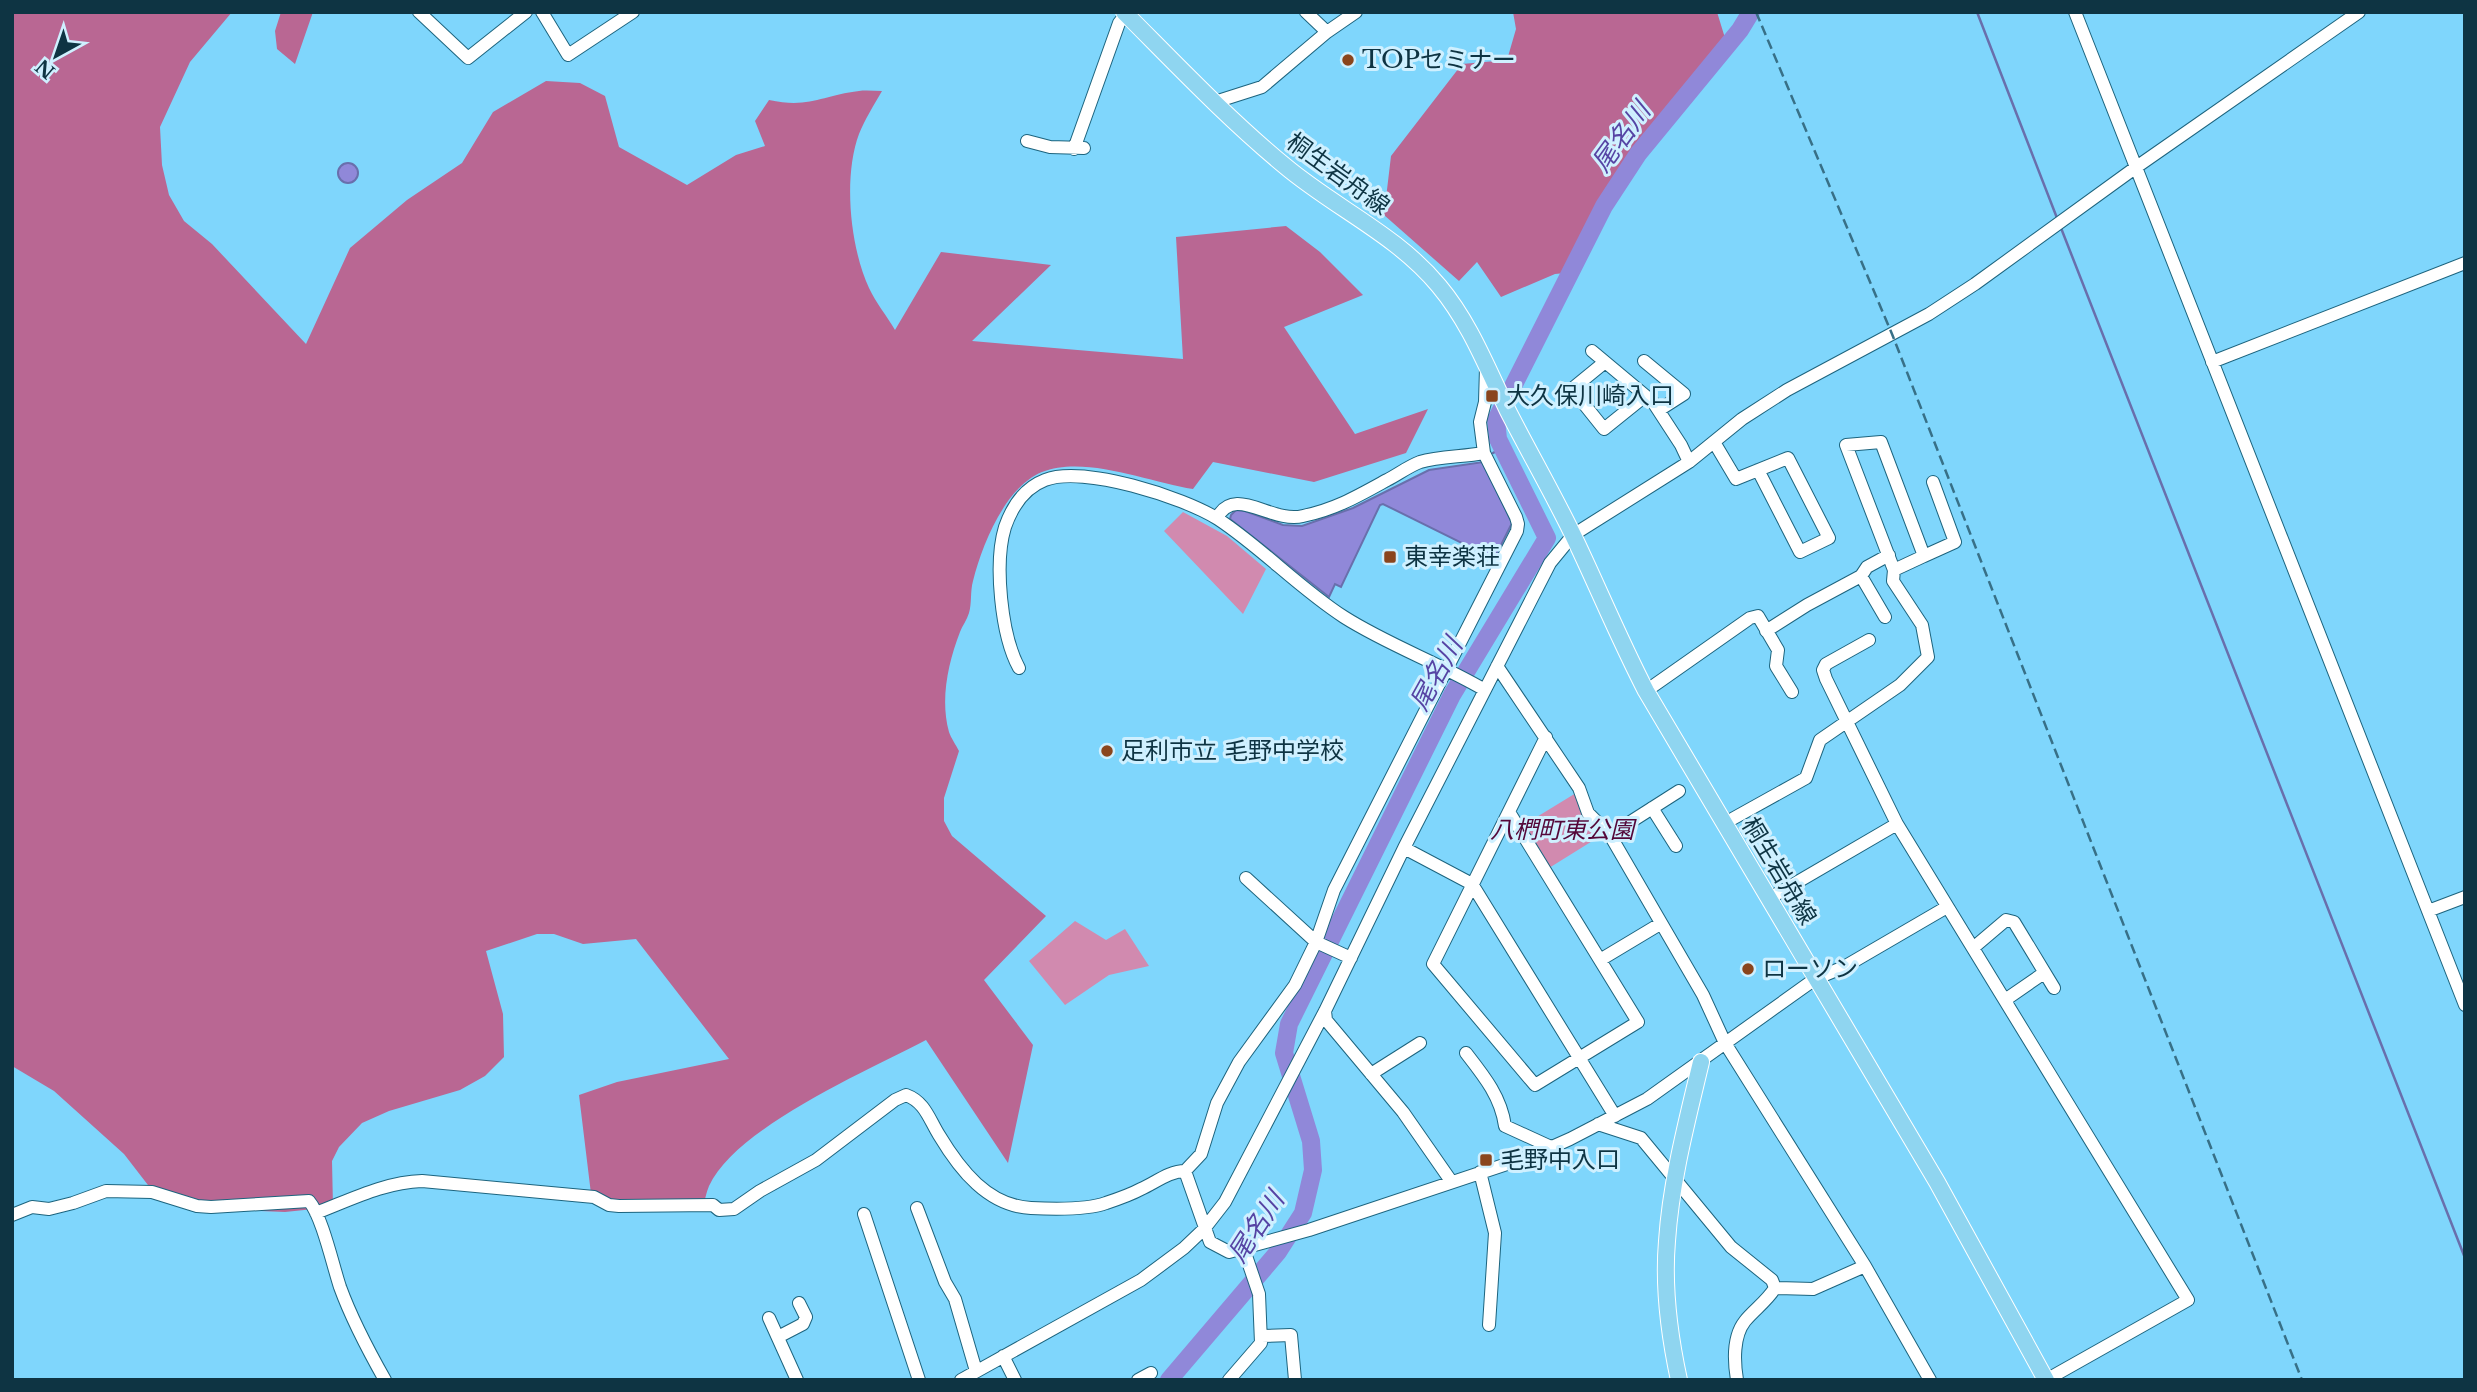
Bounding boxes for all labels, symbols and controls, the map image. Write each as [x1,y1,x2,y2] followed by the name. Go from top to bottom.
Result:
[21,21,91,91] north arrow
[1362,45,1516,74] place label: TOPセミナー
[1340,52,1356,68] marker: TOPセミナー
[31,54,60,83] text: N
[1585,94,1659,178] water label: 尾名川
[1281,127,1395,221] street label: 桐生岩舟線
[1506,381,1674,410] place label: 大久保川崎入口
[1484,388,1500,404] marker: 大久保川崎入口
[1404,542,1500,571] place label: 東幸楽荘
[1382,549,1398,565] marker: 東幸楽荘
[1403,630,1470,716] water label: 尾名川
[1121,736,1344,765] place label: 足利市立 毛野中学校
[1099,743,1115,759] marker: 足利市立 毛野中学校
[1736,812,1823,930] street label: 桐生岩舟線
[1490,815,1637,844] park label: 八椚町東公園
[1762,954,1858,983] place label: ローソン
[1740,961,1756,977] marker: ローソン
[1500,1145,1620,1174] place label: 毛野中入口
[1478,1152,1494,1168] marker: 毛野中入口
[1221,1183,1292,1268] water label: 尾名川

